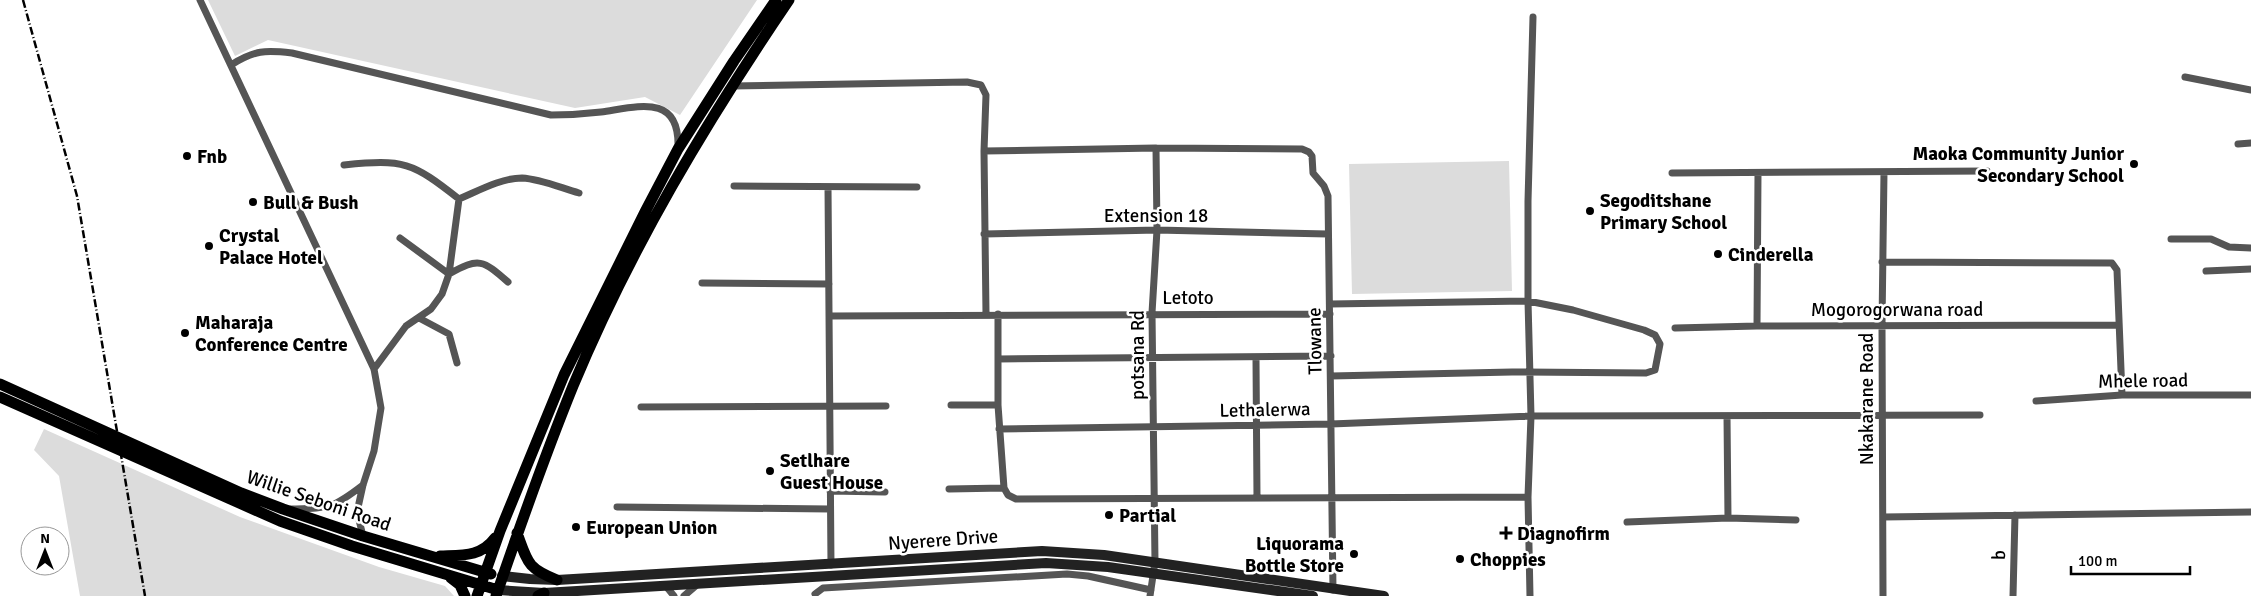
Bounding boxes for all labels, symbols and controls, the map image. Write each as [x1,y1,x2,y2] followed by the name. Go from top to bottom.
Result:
[1912,142,2124,188] place label: Maoka Community Junior Secondary School
[197,145,227,169] place label: Fnb
[181,150,193,162] marker: Fnb
[2128,158,2140,170] marker: Maoka Community Junior Secondary School
[1600,189,1727,235] place label: Segoditshane Primary School
[263,191,358,215] place label: Bull & Bush
[247,196,259,208] marker: Bull & Bush
[1104,204,1208,228] street label: Extension 18
[1584,205,1596,217] marker: Segoditshane Primary School
[219,224,323,270] place label: Crystal Palace Hotel
[203,240,215,252] marker: Crystal Palace Hotel
[1728,243,1814,267] place label: Cinderella
[1712,248,1724,260] marker: Cinderella
[1162,286,1214,310] street label: Letoto
[1811,298,1983,322] street label: Mogorogorwana road
[1302,307,1328,375] street label: Tlowane
[1126,310,1150,400] street label: potsana Rd
[195,311,348,357] place label: Maharaja Conference Centre
[179,327,191,339] marker: Maharaja Conference Centre
[1855,333,1879,465] street label: Nkakarane Road
[2098,368,2188,394] street label: Mhele road
[1219,397,1311,423] street label: Lethalerwa
[780,449,883,495] place label: Setlhare Guest House
[243,465,394,537] street label: Willie Seboni Road
[764,465,776,477] marker: Setlhare Guest House
[1119,504,1176,528] place label: Partial
[1103,509,1115,521] marker: Partial
[586,516,717,540] place label: European Union
[570,521,582,533] marker: European Union
[1517,522,1610,546] place label: Diagnofirm
[887,524,999,556] street label: Nyerere Drive
[20,526,70,576] north arrow
[1499,526,1513,540] marker: Diagnofirm
[40,530,50,547] text: N
[1245,532,1344,578] place label: Liquorama Bottle Store
[2071,544,2190,576] scale bar
[1348,548,1360,560] marker: Liquorama Bottle Store
[1470,548,1546,572] place label: Choppies
[1987,550,2011,560] street label: b
[2078,552,2118,570] text: 100 m
[1454,553,1466,565] marker: Choppies

